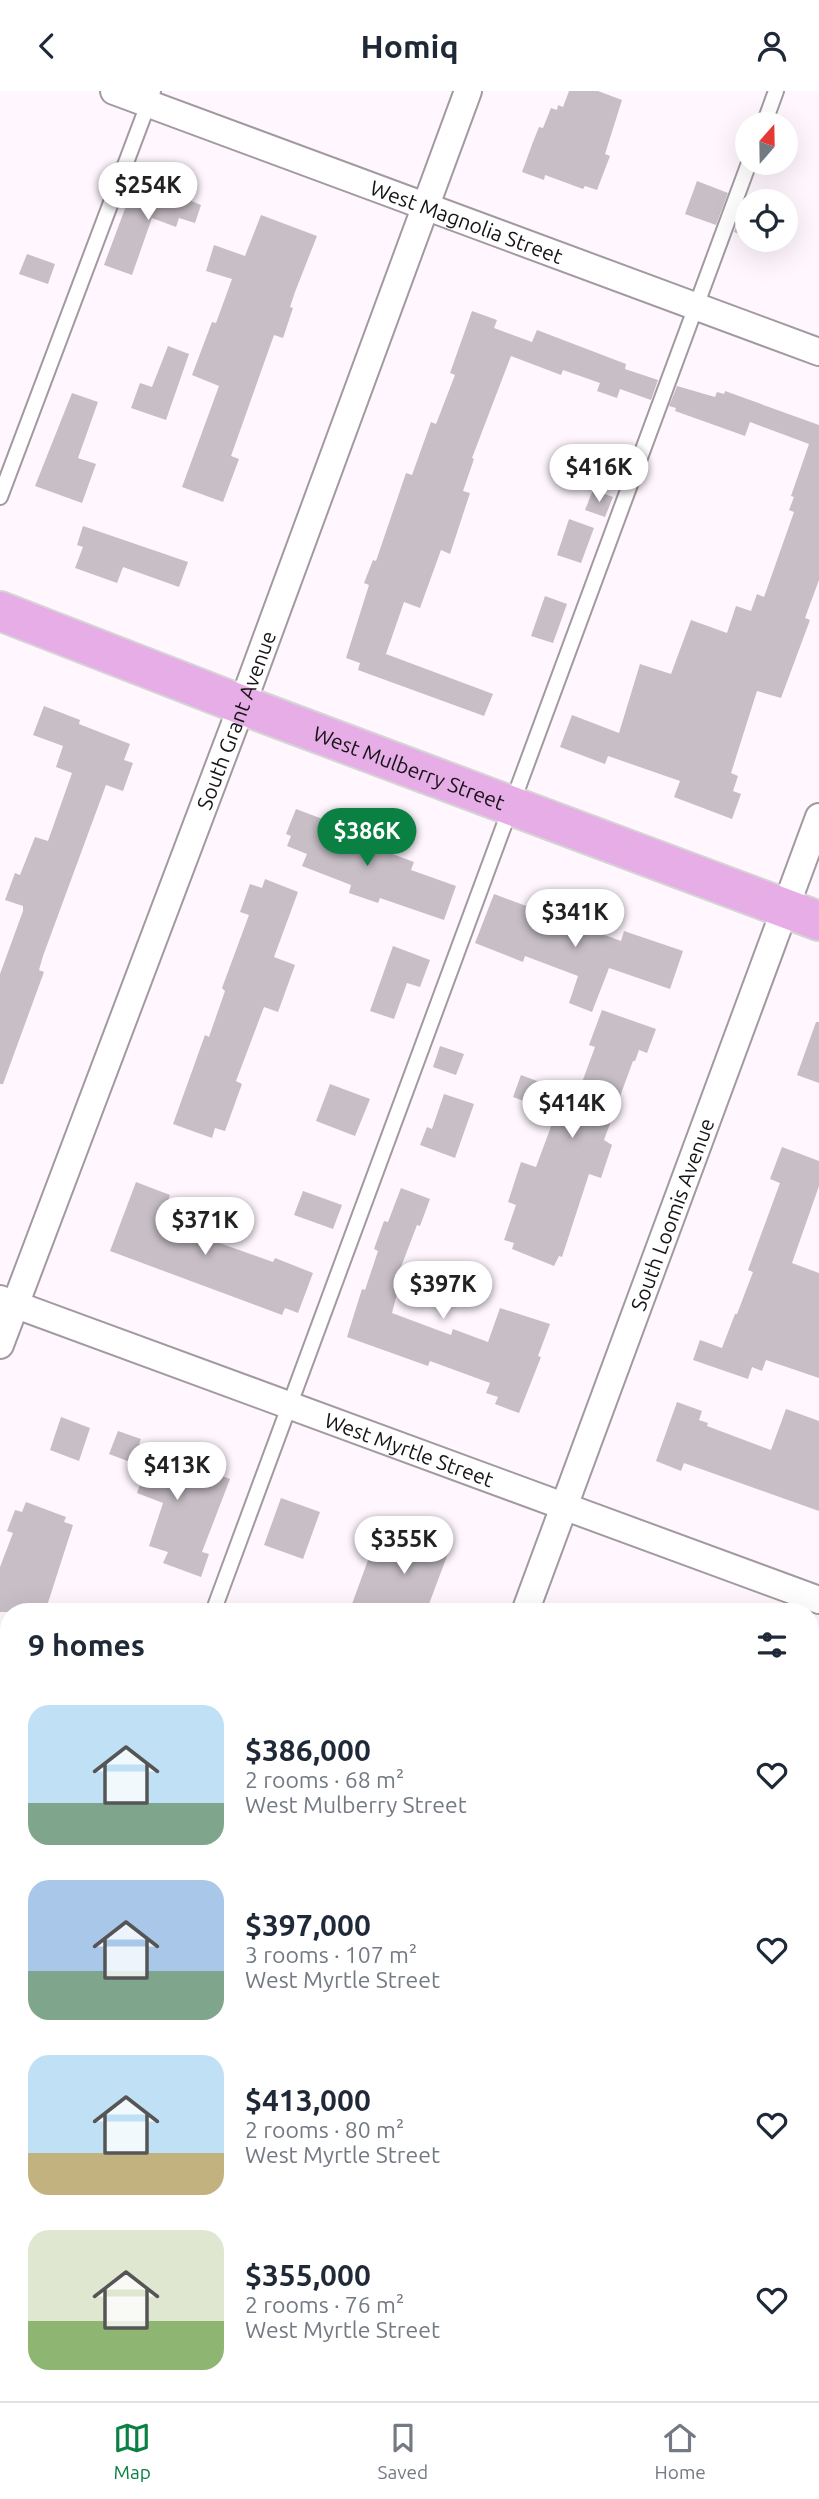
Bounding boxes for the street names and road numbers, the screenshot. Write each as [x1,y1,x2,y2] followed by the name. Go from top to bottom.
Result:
[367,175,566,268] street label: West Magnolia Street
[192,627,280,813] street label: South Grant Avenue
[310,721,508,814] street label: West Mulberry Street
[625,1115,719,1314] street label: South Loomis Avenue
[321,1407,497,1491] street label: West Myrtle Street

